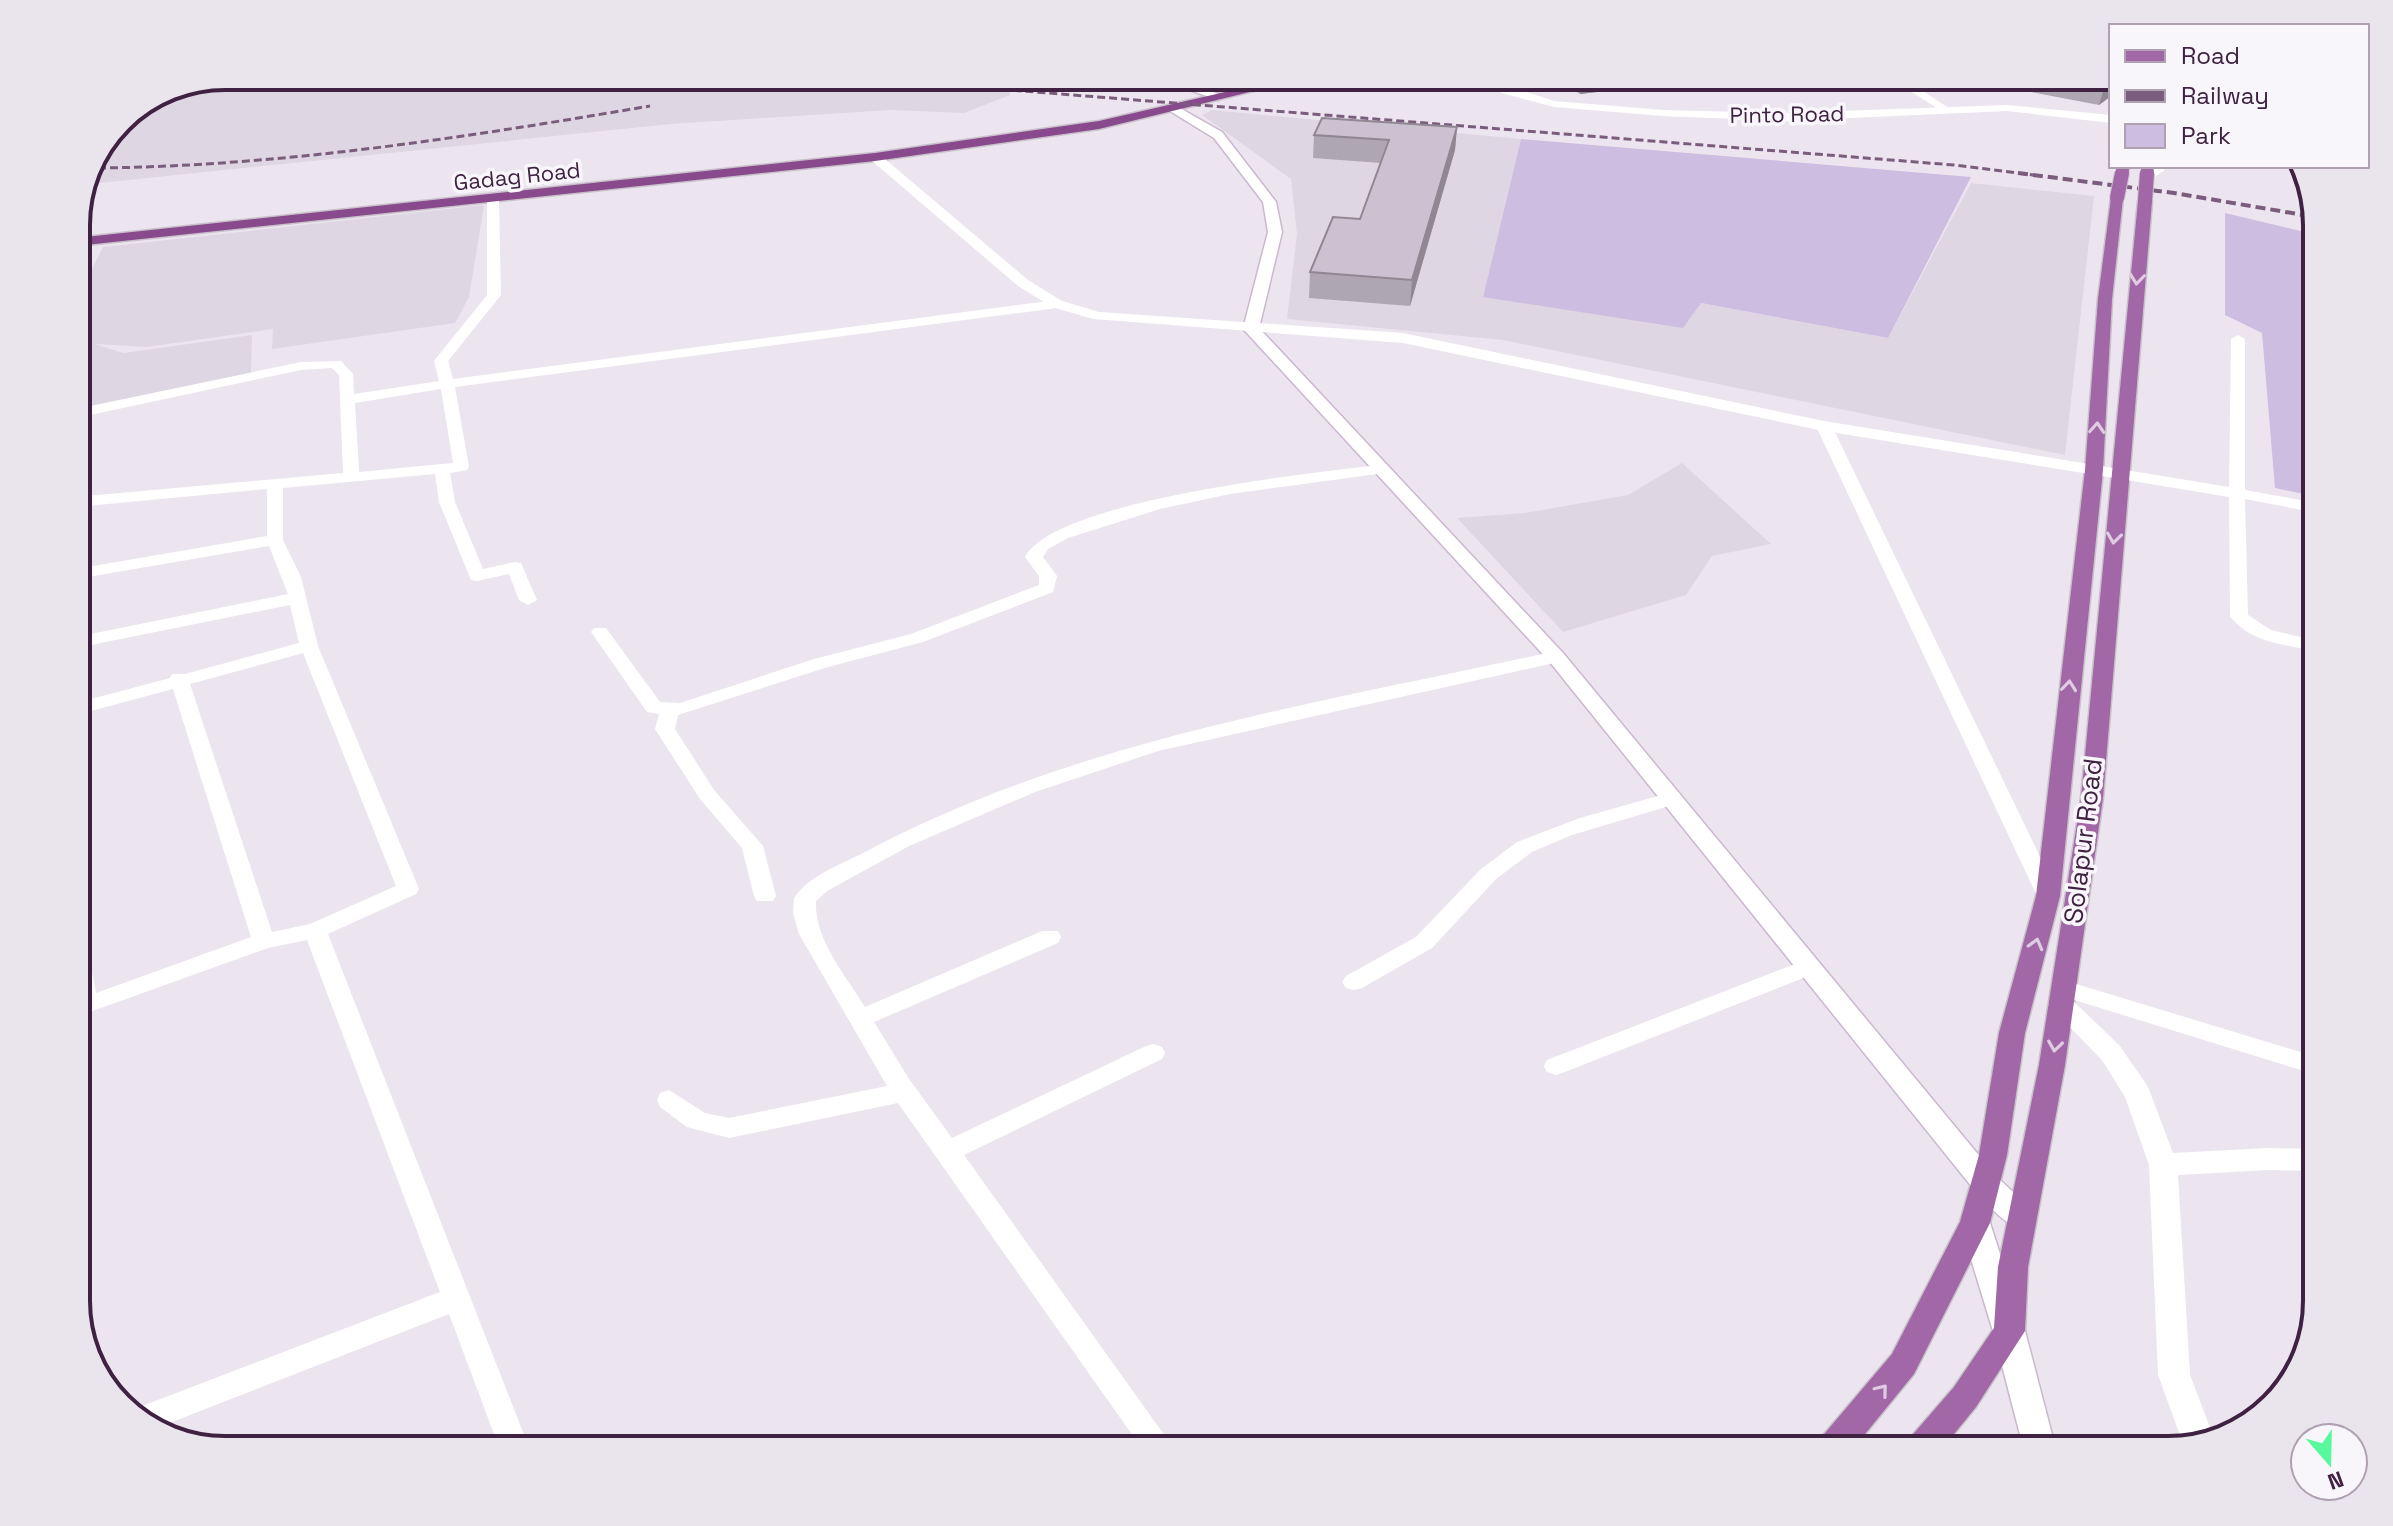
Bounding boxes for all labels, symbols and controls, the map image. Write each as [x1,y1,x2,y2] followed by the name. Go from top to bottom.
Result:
[2109,24,2369,168] legend
[2181,40,2240,71] text: Road
[2181,80,2269,111] text: Railway
[1729,99,1845,129] street label: Pinto Road
[2181,120,2231,151] text: Park
[452,155,582,197] street label: Gadag Road
[2129,273,2146,286] one-way arrow
[2088,421,2105,434] one-way arrow
[2106,531,2123,545] one-way arrow
[2060,679,2077,692] one-way arrow
[2056,756,2110,926] street label: Solapur Road
[2026,937,2043,951] one-way arrow
[2047,1039,2064,1053] one-way arrow
[1872,1385,1887,1399] one-way arrow
[2289,1422,2369,1502] north arrow
[2324,1465,2348,1496] text: N

